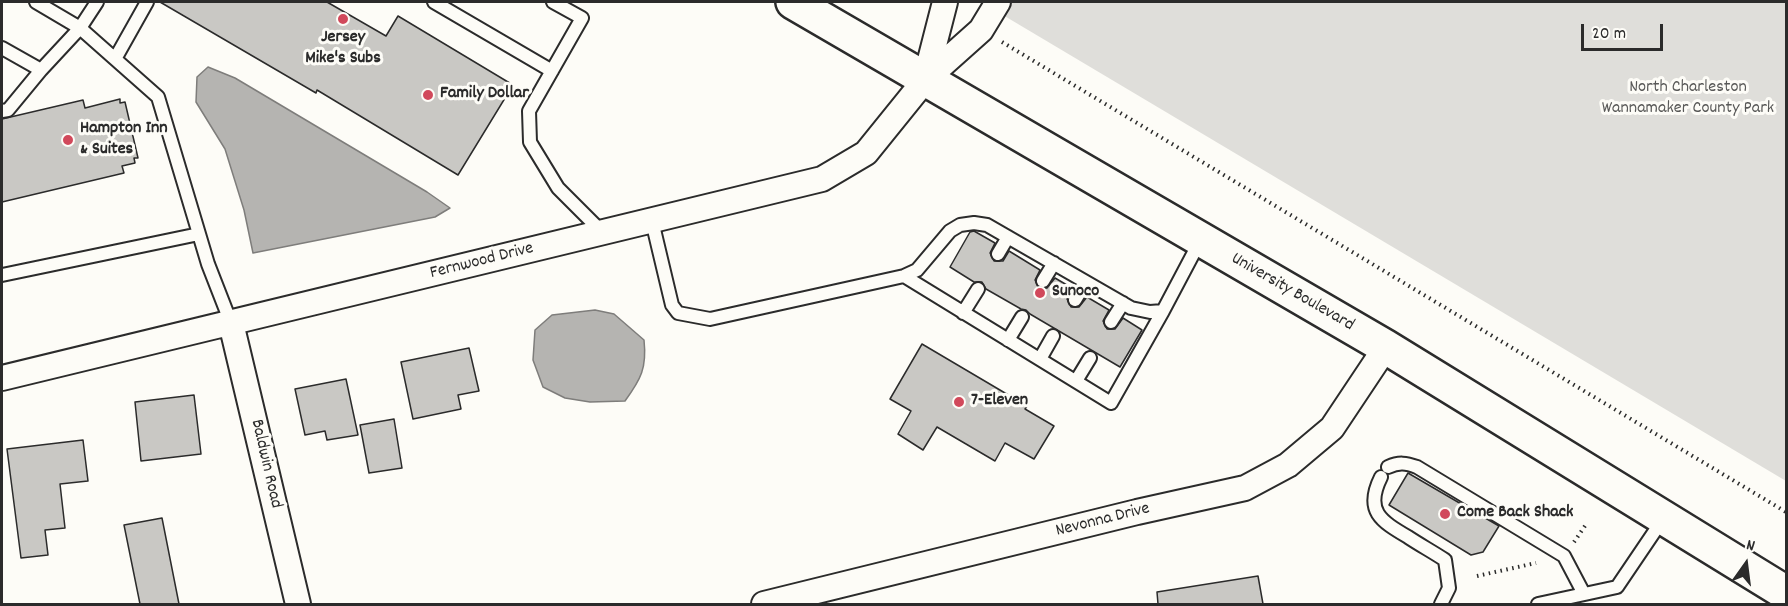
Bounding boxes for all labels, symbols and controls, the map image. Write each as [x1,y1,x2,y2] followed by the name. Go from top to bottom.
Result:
[336,12,350,26] marker: Jersey Mike's Subs
[1584,12,1666,50] scale bar
[1592,22,1626,47] text: 20 m
[305,28,381,70] place label: Jersey Mike's Subs
[1602,78,1774,121] park label: North Charleston Wannamaker County Park
[440,84,529,106] place label: Family Dollar
[421,88,435,102] marker: Family Dollar
[80,119,168,162] place label: Hampton Inn & Suites
[61,133,75,147] marker: Hampton Inn & Suites
[428,239,536,285] street label: Fernwood Drive
[1226,249,1358,337] street label: University Boulevard
[1052,282,1099,304] place label: Sunoco
[1033,286,1047,300] marker: Sunoco
[971,391,1028,413] place label: 7-Eleven
[952,395,966,409] marker: 7-Eleven
[244,417,286,511] street label: Baldwin Road
[1054,499,1152,543] street label: Nevonna Drive
[1457,503,1573,525] place label: Come Back Shack
[1438,507,1452,521] marker: Come Back Shack
[1716,534,1776,594] north arrow
[1744,534,1757,558] text: N

